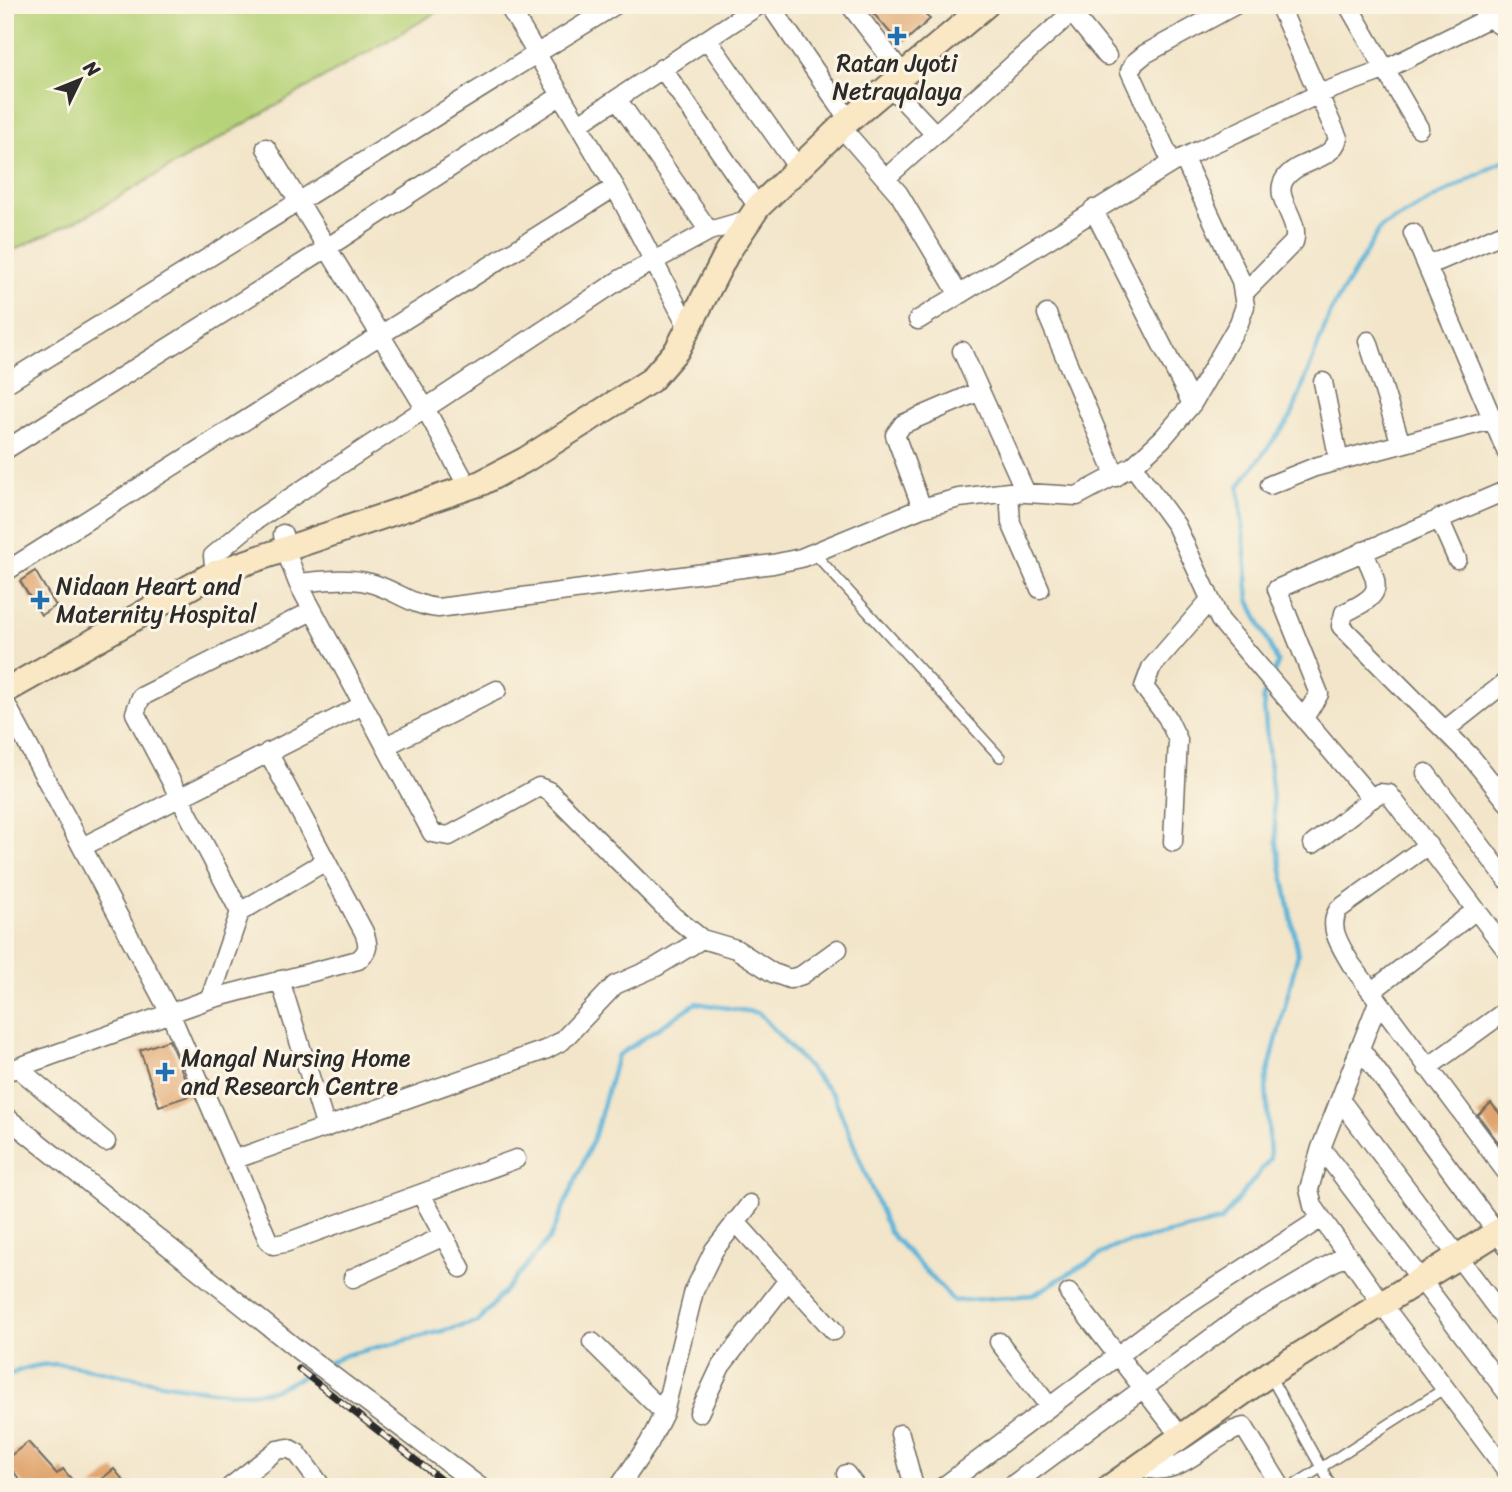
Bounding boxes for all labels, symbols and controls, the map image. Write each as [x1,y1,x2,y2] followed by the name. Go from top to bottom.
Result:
[887,26,907,46] marker: Ratan Jyoti Netrayalaya
[832,42,962,112] place label: Ratan Jyoti Netrayalaya
[46,46,116,116] north arrow
[75,52,109,85] text: N
[56,565,258,635] place label: Nidaan Heart and Maternity Hospital
[30,590,50,610] marker: Nidaan Heart and Maternity Hospital
[181,1037,411,1107] place label: Mangal Nursing Home and Research Centre
[155,1062,175,1082] marker: Mangal Nursing Home and Research Centre

